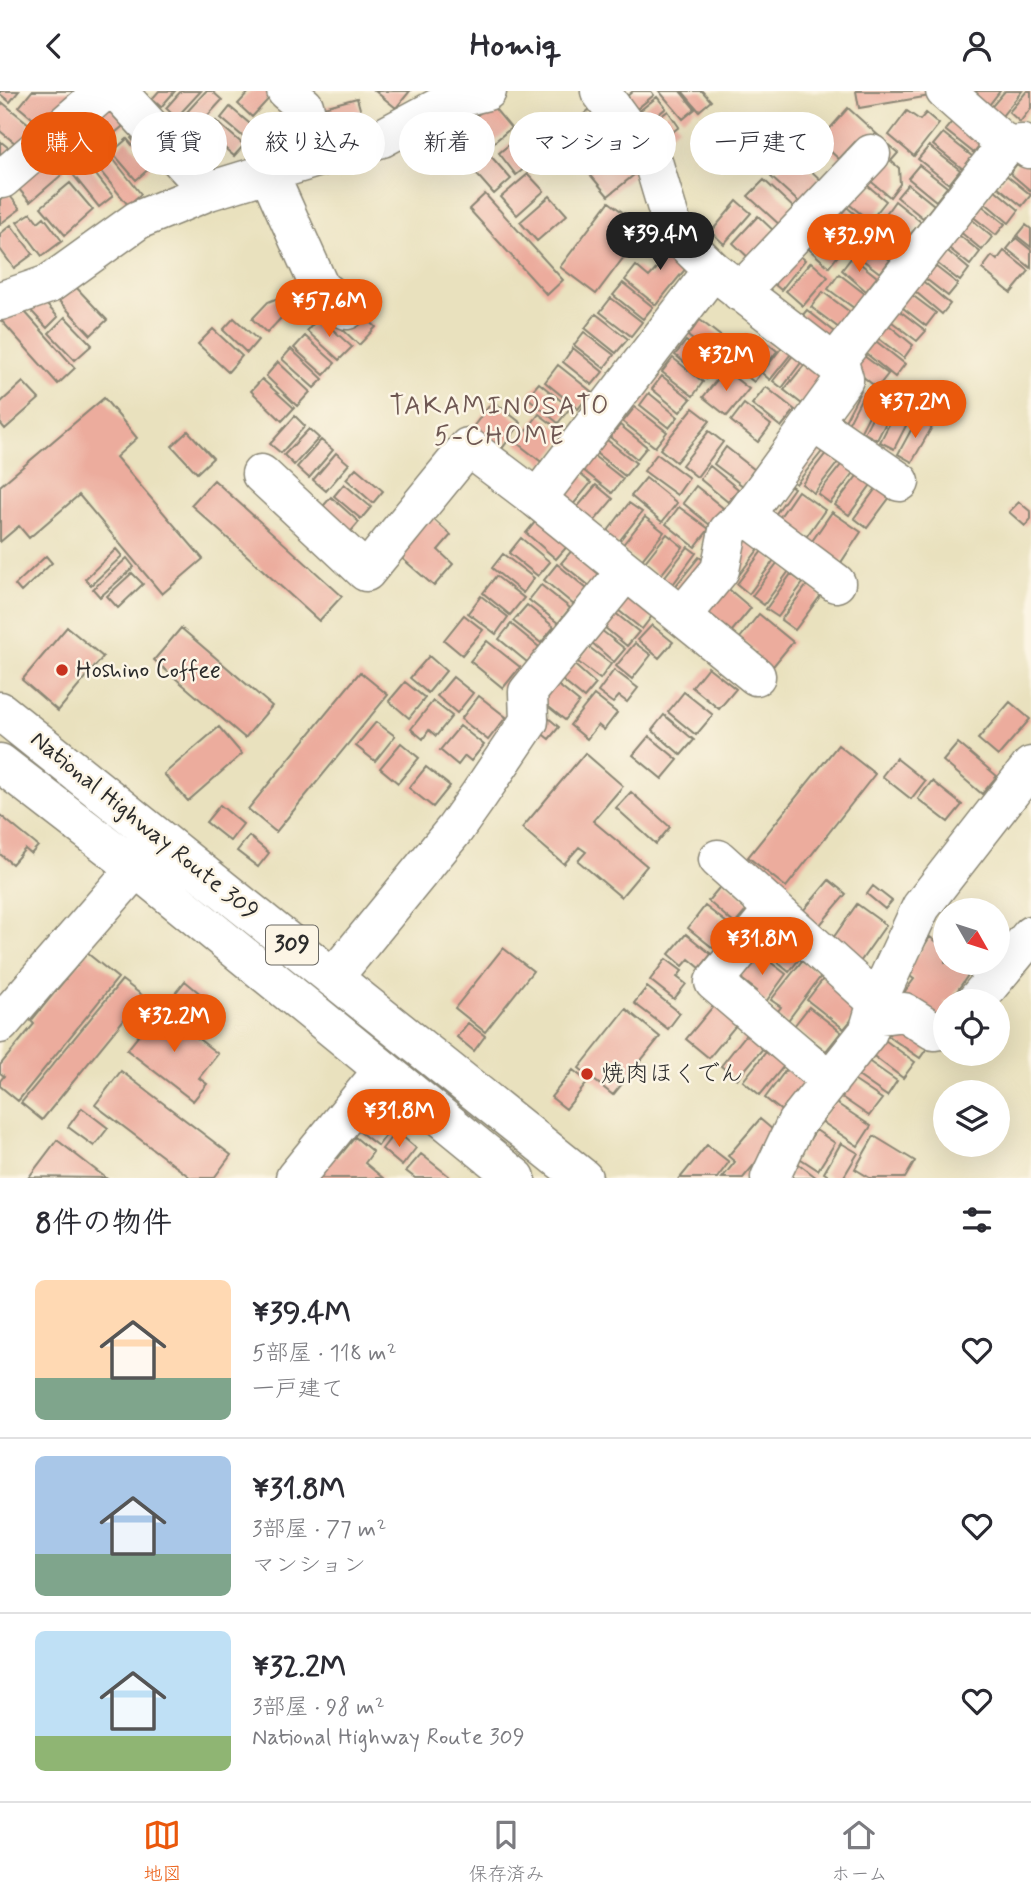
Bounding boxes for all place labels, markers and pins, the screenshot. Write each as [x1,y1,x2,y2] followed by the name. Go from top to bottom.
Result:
[603,213,717,272] pin: ¥39.4M
[802,215,916,274] pin: ¥32.9M
[272,279,386,339] pin: ¥57.6M
[685,334,767,393] pin: ¥32M
[858,381,972,440] pin: ¥37.2M
[76,655,221,686] place label: Hoshino Coffee
[54,662,70,678] marker: Hoshino Coffee
[705,917,819,977] pin: ¥31.8M
[117,995,231,1054] pin: ¥32.2M
[601,1059,744,1090] place label: 焼肉ほくでん
[579,1066,595,1082] marker: 焼肉ほくでん
[342,1089,456,1149] pin: ¥31.8M

